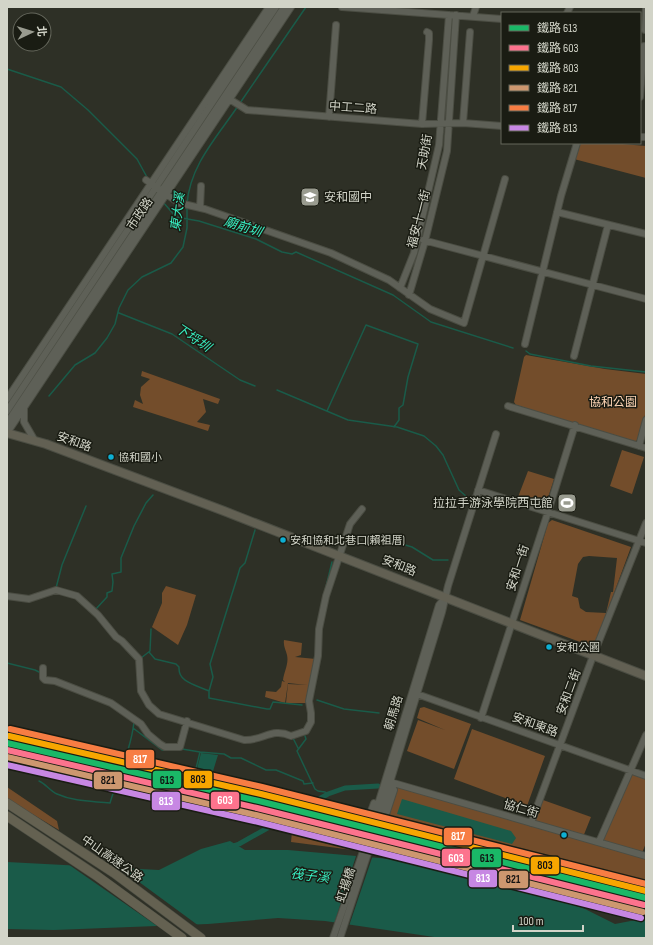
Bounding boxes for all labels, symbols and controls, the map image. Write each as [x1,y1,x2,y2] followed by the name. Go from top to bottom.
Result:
[12,12,52,52] north arrow
[501,12,641,144] legend
[537,21,577,36] text: 鐵路 613
[35,25,48,37] text: 北
[537,41,579,56] text: 鐵路 603
[537,61,579,76] text: 鐵路 803
[537,81,578,96] text: 鐵路 821
[329,99,377,117] street label: 中工二路
[537,101,577,116] text: 鐵路 817
[537,121,577,136] text: 鐵路 813
[414,133,436,171] street label: 天助街
[299,186,321,208] school or university icon: 安和國中
[404,188,434,250] street label: 福安十一街
[168,190,189,232] water label: 東大溪
[324,190,372,205] place label: 安和國中
[124,195,156,233] street label: 市政路
[222,214,266,241] water label: 廟前圳
[172,321,215,356] water label: 下埒圳
[589,395,637,410] park label: 協和公園
[55,429,93,455] street label: 安和路
[118,451,162,464] place label: 協和國小
[106,452,116,462] marker: 協和國小
[556,492,578,514] sports icon: 拉拉手游泳學院西屯館
[433,496,553,511] place label: 拉拉手游泳學院西屯館
[290,534,405,547] place label: 安和協和北巷口(賴祖厝)
[278,535,288,545] marker: 安和協和北巷口(賴祖厝)
[503,543,533,593] street label: 安和一街
[380,553,418,579] street label: 安和路
[556,641,600,654] place label: 安和公園
[544,642,554,652] marker: 安和公園
[554,667,584,717] street label: 安和二街
[382,694,406,732] street label: 朝馬路
[510,710,560,740] street label: 安和東路
[125,749,155,769] line badge: 817
[133,753,147,766] text: 817
[152,770,182,789] line badge: 613
[183,770,213,789] line badge: 803
[93,771,123,790] line badge: 821
[190,773,206,786] text: 803
[101,774,116,787] text: 821
[160,774,174,787] text: 613
[151,791,181,811] line badge: 813
[210,791,240,810] line badge: 603
[217,794,233,807] text: 603
[159,795,173,808] text: 813
[502,797,540,821] street label: 協仁街
[443,827,473,846] line badge: 817
[451,830,465,843] text: 817
[559,830,569,840] unlabelled marker
[78,832,146,886] street label: 中山高速公路
[441,848,471,867] line badge: 603
[471,848,502,868] line badge: 613
[448,852,464,865] text: 603
[480,852,494,865] text: 613
[530,856,560,875] line badge: 803
[537,859,553,872] text: 803
[290,866,332,887] water label: 筏子溪
[333,866,359,904] street label: 虹揚橋
[468,869,498,888] line badge: 813
[498,870,529,889] line badge: 821
[476,872,490,885] text: 813
[506,873,521,886] text: 821
[513,907,583,933] scale bar
[519,914,544,929] text: 100 m

